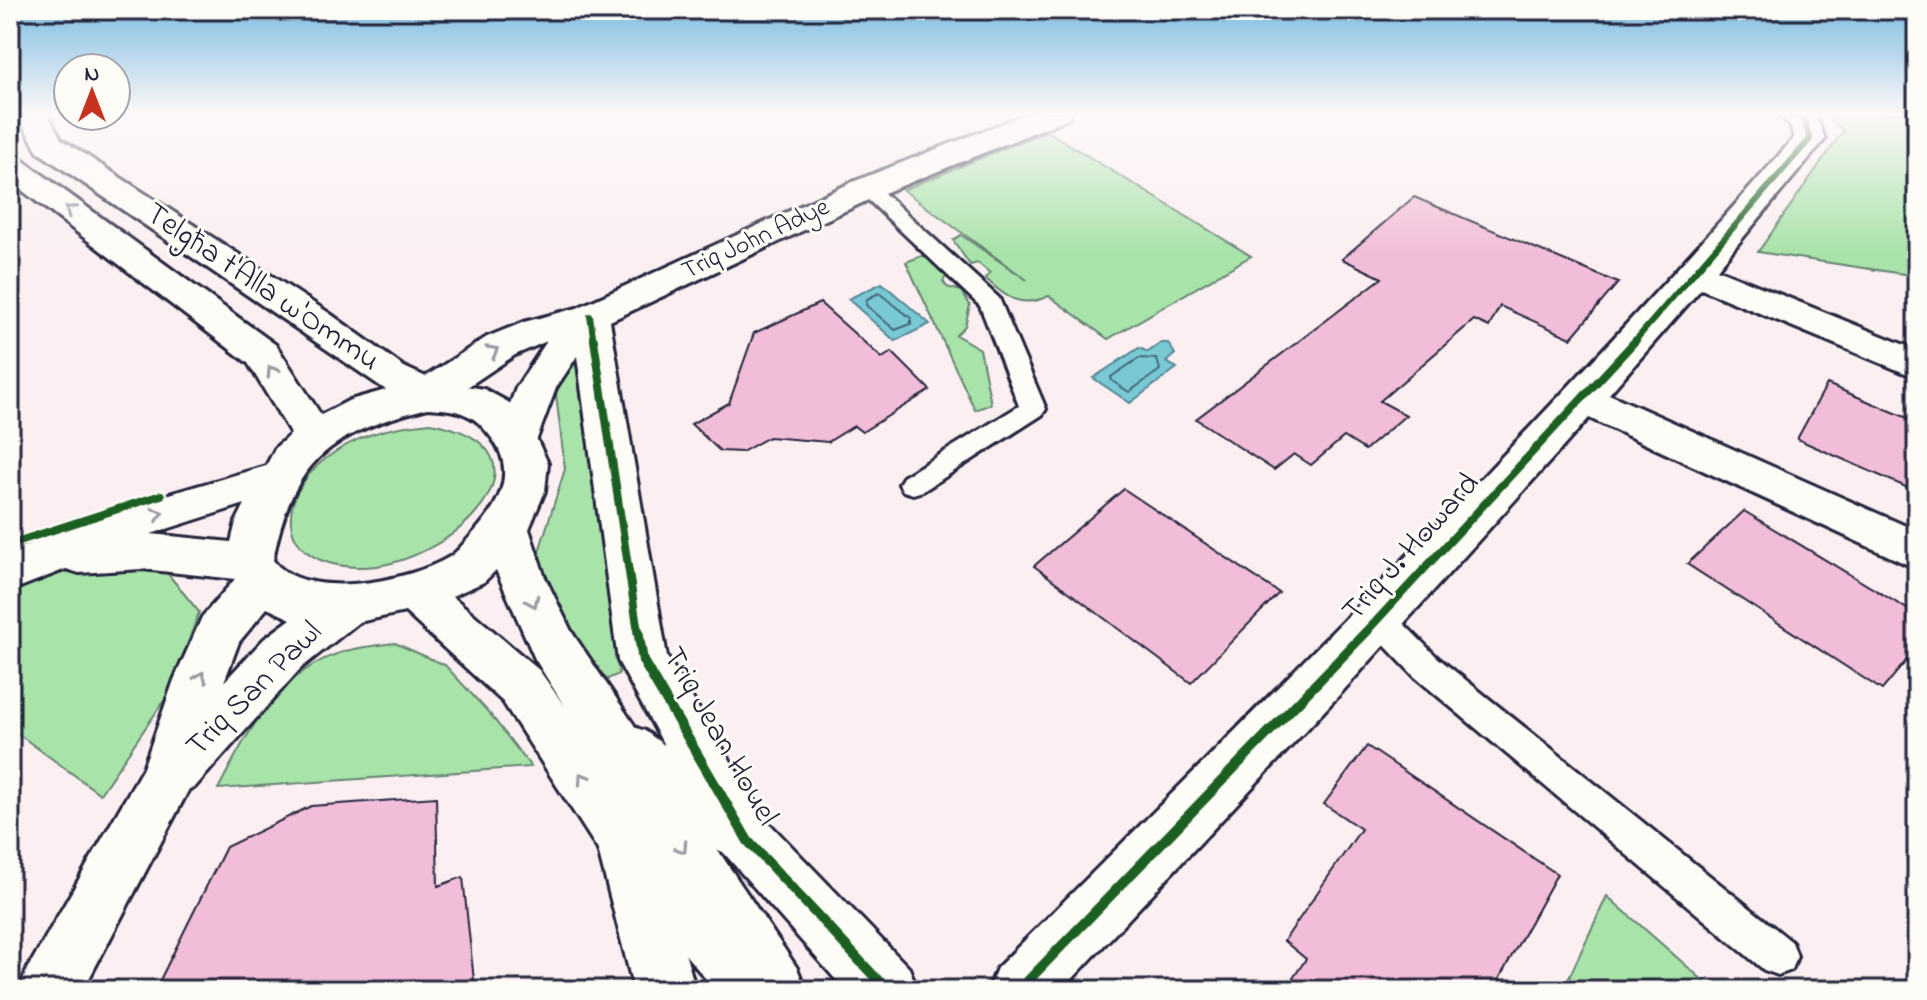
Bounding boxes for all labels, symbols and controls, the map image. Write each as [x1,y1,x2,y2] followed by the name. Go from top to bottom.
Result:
[52,52,132,132] north arrow
[85,59,99,91] text: N
[676,189,836,291] street label: Triq John Adye
[135,192,389,384] street label: Telgħa t'Alla w'Ommu
[64,206,79,220] one-way arrow
[484,346,499,361] one-way arrow
[267,365,282,380] one-way arrow
[1332,463,1492,633] street label: Triq J. Howard
[150,507,164,523] one-way arrow
[523,594,539,608] one-way arrow
[176,611,334,769] street label: Triq San Pawl
[649,639,789,835] street label: Triq Jean Houel
[191,671,207,685] one-way arrow
[577,772,592,786] one-way arrow
[673,839,688,853] one-way arrow

